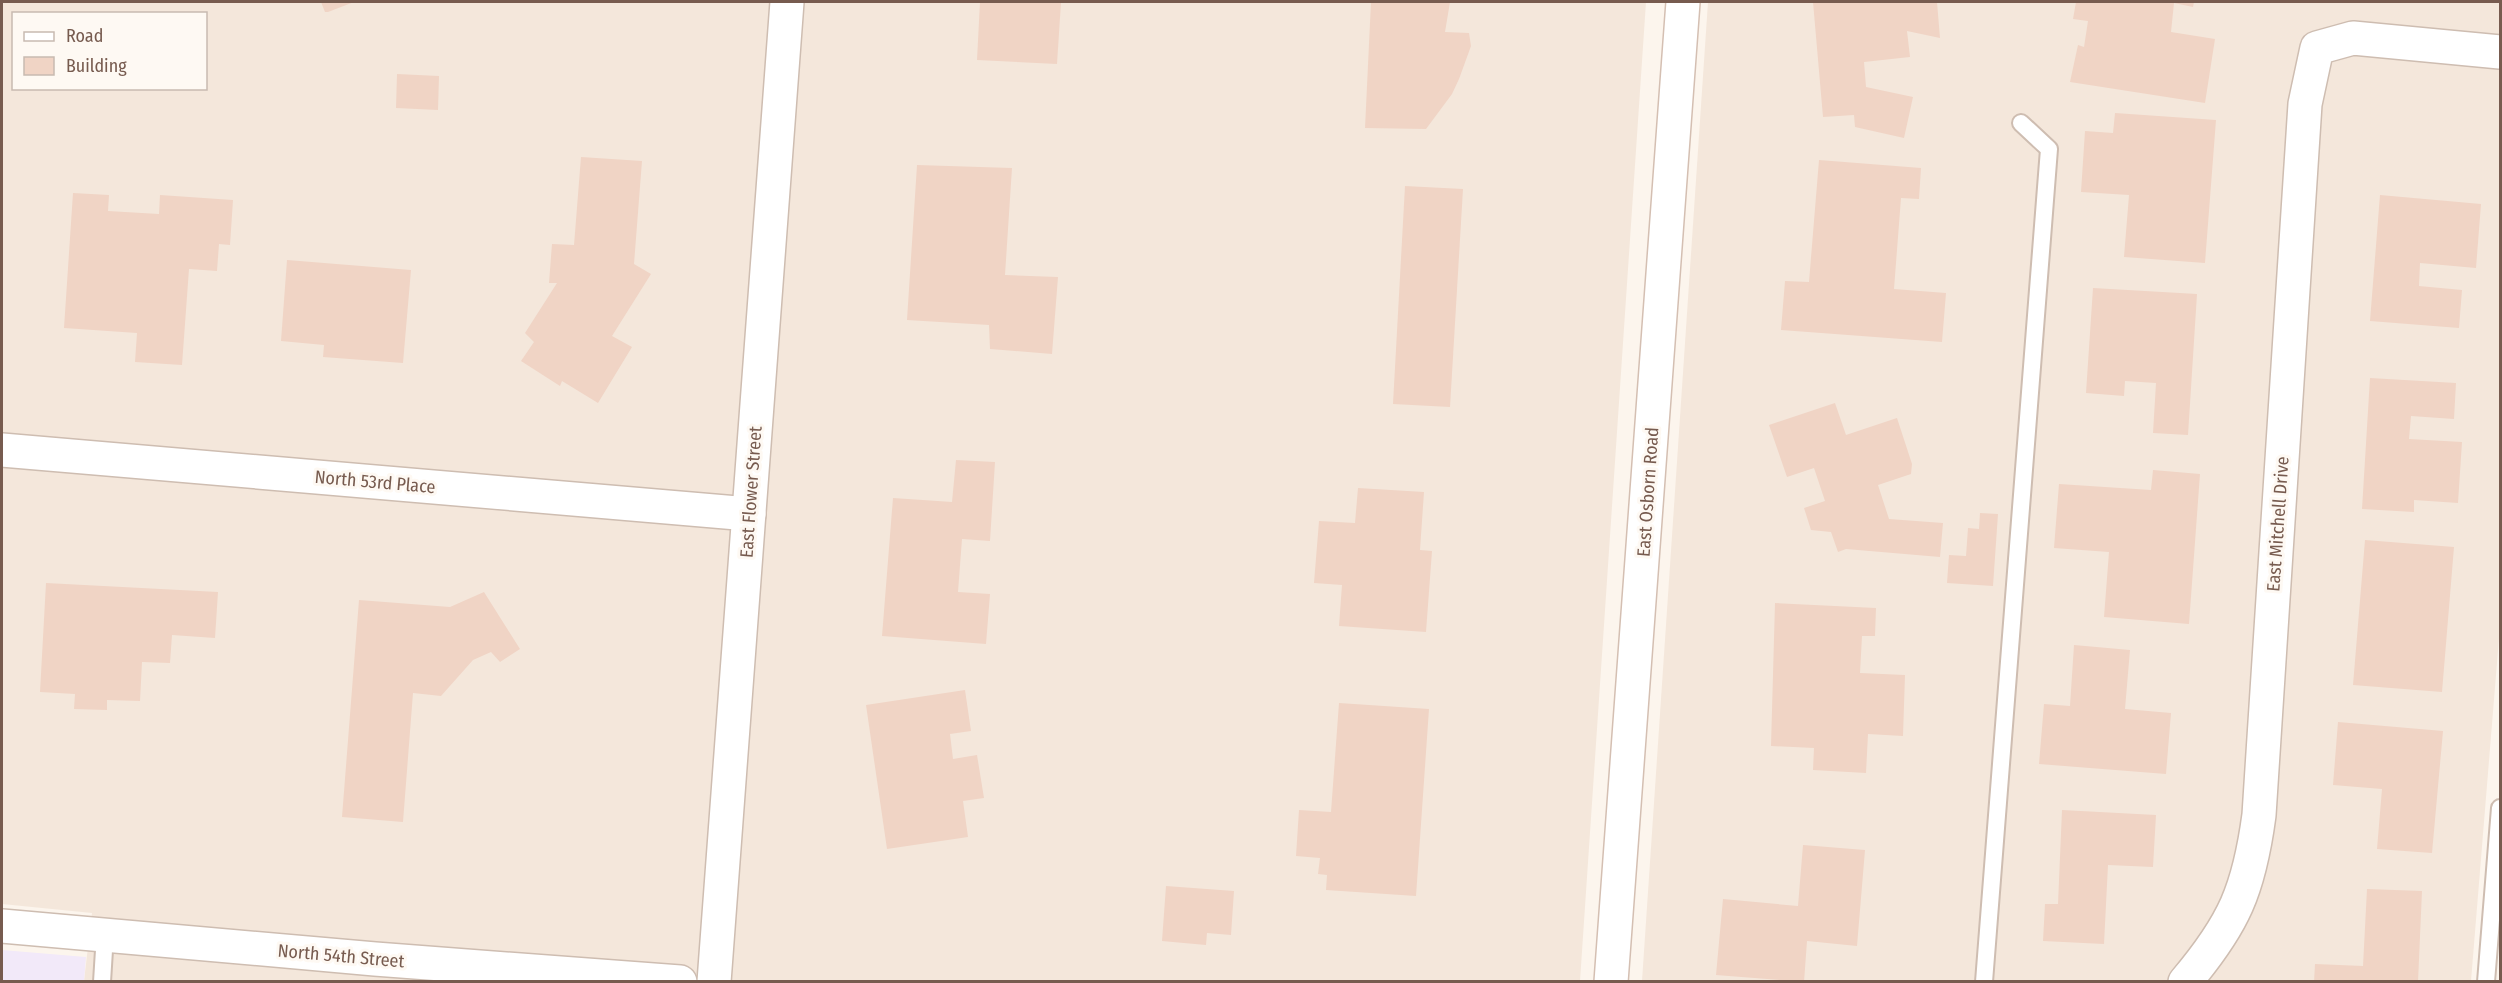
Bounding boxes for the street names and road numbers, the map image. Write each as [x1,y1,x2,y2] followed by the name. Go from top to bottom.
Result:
[735,425,767,559] street label: East Flower Street
[1632,426,1664,558] street label: East Osborn Road
[2262,455,2294,592] street label: East Mitchell Drive
[314,466,436,498] street label: North 53rd Place
[277,940,405,973] street label: North 54th Street

